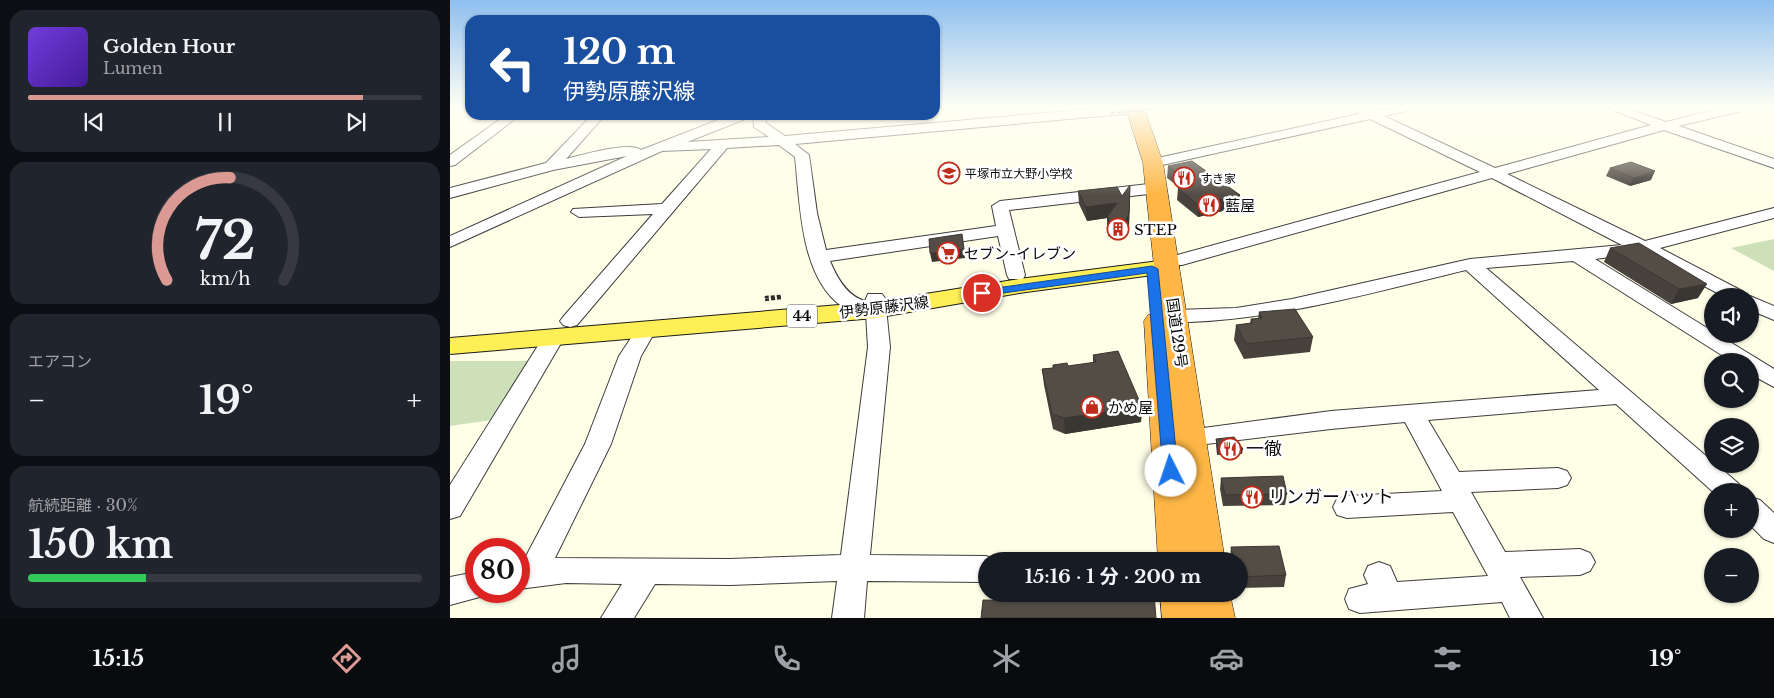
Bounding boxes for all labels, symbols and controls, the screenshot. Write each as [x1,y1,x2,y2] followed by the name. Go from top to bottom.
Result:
[563,30,676,73] text: 120 m
[103,35,235,58] text: Golden Hour
[480,35,545,100] icon: left
[103,58,163,78] text: Lumen
[563,78,695,105] text: 伊勢原藤沢線
[80,108,108,136] icon: previous
[211,108,239,136] icon: pause
[342,108,370,136] icon: next
[937,161,961,185] school or university icon: 平塚市立大野小学校
[965,166,1073,181] place label: 平塚市立大野小学校
[1172,166,1196,190] restaurant icon: すき家
[1200,171,1236,186] place label: すき家
[1197,193,1221,217] restaurant icon: 藍屋
[1225,196,1255,215] place label: 藍屋
[195,209,255,273] text: 72
[1106,217,1130,241] building icon: STEP
[1134,220,1177,239] place label: STEP
[936,241,960,265] supermarket icon: セブン-イレブン
[964,244,1076,263] place label: セブン-イレブン
[200,268,250,290] text: km/h
[961,272,1003,314] pin
[968,279,996,307] icon: arrive
[1704,288,1759,603] map controls
[1704,288,1759,343] button: sound
[838,292,930,322] street label: 伊勢原藤沢線
[1163,297,1191,369] street label: 国道129号
[787,304,817,328] road number: 44
[28,351,92,371] text: エアコン
[1704,353,1759,408] button: search
[199,377,254,424] text: 19°
[28,383,46,418] text: −
[407,383,422,418] text: +
[1080,395,1104,419] shop icon: かめ屋
[1108,398,1153,417] place label: かめ屋
[1704,418,1759,473] button: layers
[1218,437,1242,461] restaurant icon: 一徹
[1246,438,1282,460] place label: 一徹
[1144,444,1196,496] position arrow
[1704,483,1759,538] button: +
[1240,485,1264,509] restaurant icon: リンガーハット
[1268,486,1394,508] place label: リンガーハット
[28,495,138,515] text: 航続距離 · 30%
[28,521,173,568] text: 150 km
[465,538,530,603] speed limit sign: 80
[1704,548,1759,603] button: −
[1025,565,1201,588] text: 15:16 · 1 分 · 200 m
[329,641,364,676] icon: directions
[549,641,584,676] icon: music
[769,641,804,676] icon: phone
[989,641,1024,676] icon: climate
[1209,641,1244,676] icon: car
[1430,641,1465,676] icon: filters
[93,645,144,672] text: 15:15
[1650,645,1681,672] text: 19°

